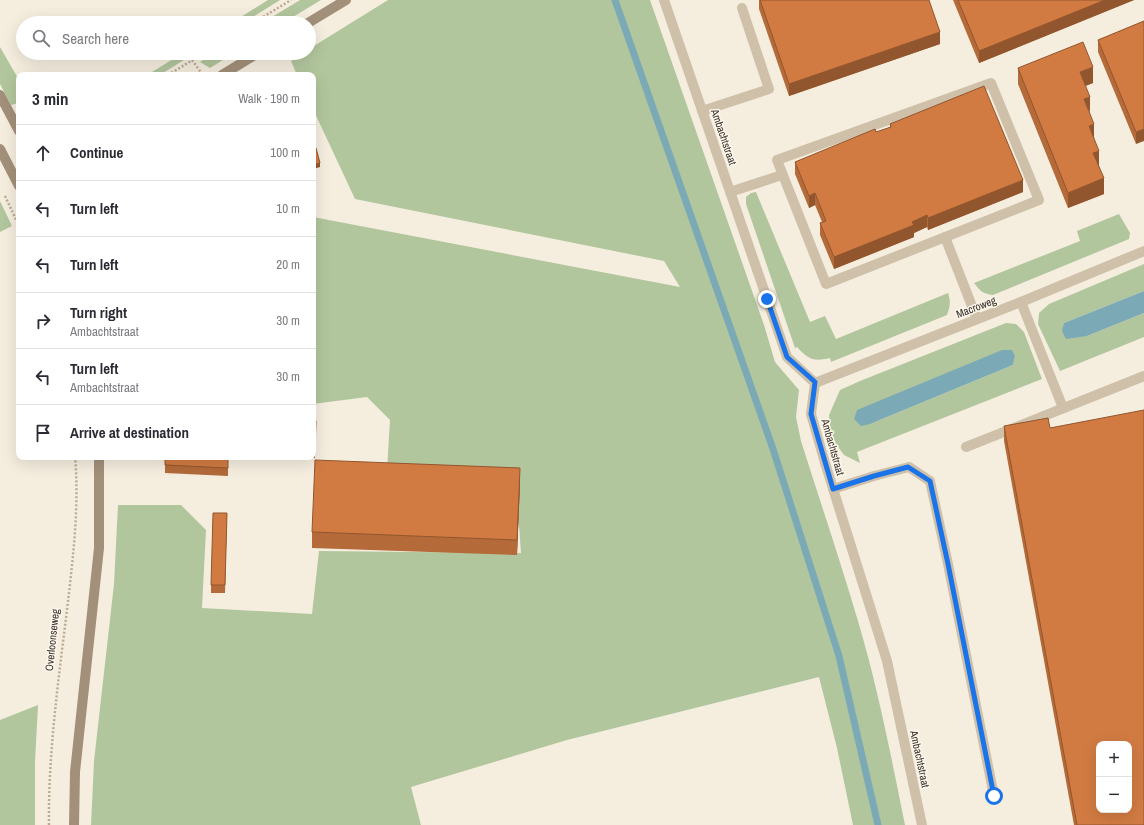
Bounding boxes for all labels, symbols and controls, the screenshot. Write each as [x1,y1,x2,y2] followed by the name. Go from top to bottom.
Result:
[16,16,316,60] search box
[30,27,52,49] icon: search
[62,28,129,49] text: Search here
[32,87,68,110] text: 3 min
[238,90,300,107] text: Walk · 190 m
[708,106,740,167] street label: Ambachtstraat
[32,142,54,164] icon: ahead
[70,142,123,163] text: Continue
[270,144,300,161] text: 100 m
[32,198,54,220] icon: left
[70,198,118,219] text: Turn left
[276,200,300,217] text: 10 m
[32,254,54,276] icon: left
[70,254,118,275] text: Turn left
[276,256,300,273] text: 20 m
[758,290,776,308] route end
[954,293,998,321] street label: Macroweg
[70,302,127,323] text: Turn right
[32,310,54,332] icon: right
[276,312,300,329] text: 30 m
[70,323,139,340] text: Ambachtstraat
[70,358,118,379] text: Turn left
[32,366,54,388] icon: left
[276,368,300,385] text: 30 m
[70,379,139,396] text: Ambachtstraat
[818,416,848,477] street label: Ambachtstraat
[32,422,54,444] icon: arrive
[70,422,189,443] text: Arrive at destination
[42,608,62,672] street label: Overloonseweg
[907,728,933,789] street label: Ambachtstraat
[1096,741,1132,813] map controls
[1096,741,1132,777] button: +
[1096,777,1132,813] button: −
[985,787,1003,805] route start

